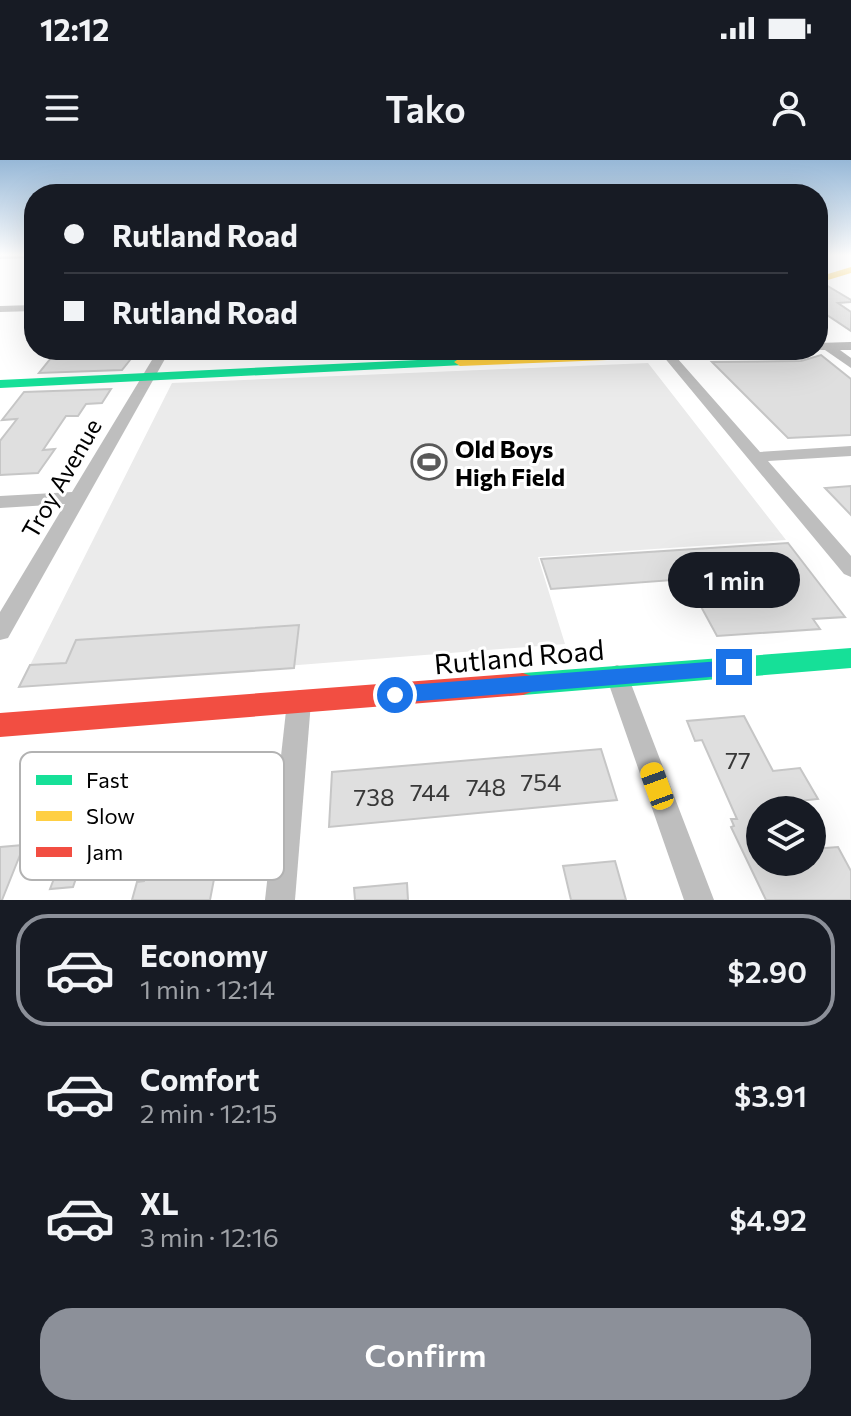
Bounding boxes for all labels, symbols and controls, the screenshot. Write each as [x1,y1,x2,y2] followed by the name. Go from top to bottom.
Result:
[40,10,109,47] text: 12:12
[40,86,84,130] icon: menu
[385,86,466,130] text: Tako
[767,86,811,130] icon: person
[112,216,298,253] text: Rutland Road
[112,293,298,330] text: Rutland Road
[15,413,107,543] street label: Troy Avenue
[455,434,565,491] place label: Old Boys High Field
[410,443,448,481] sports icon: Old Boys High Field
[668,551,800,607] callout: 1 min
[703,564,765,595] text: 1 min
[433,632,605,680] street label: Rutland Road
[716,649,752,685] route end
[377,677,413,713] route start
[725,745,751,774] house number: 77
[20,752,284,880] legend
[638,759,676,813] car
[86,766,129,793] text: Fast
[521,767,561,796] house number: 754
[466,772,506,801] house number: 748
[410,777,450,806] house number: 744
[354,782,394,811] house number: 738
[746,796,826,876] map controls
[746,796,826,876] button: layers
[86,802,135,829] text: Slow
[86,838,123,865] text: Jam
[44,934,116,1006] icon: car
[140,936,268,973] text: Economy
[728,952,807,989] text: $2.90
[140,973,275,1004] text: 1 min · 12:14
[44,1058,116,1130] icon: car
[140,1060,259,1097] text: Comfort
[734,1076,807,1113] text: $3.91
[140,1097,277,1128] text: 2 min · 12:15
[44,1182,116,1254] icon: car
[140,1184,179,1221] text: XL
[729,1200,807,1237] text: $4.92
[140,1221,279,1252] text: 3 min · 12:16
[40,1308,811,1400] button: Confirm

